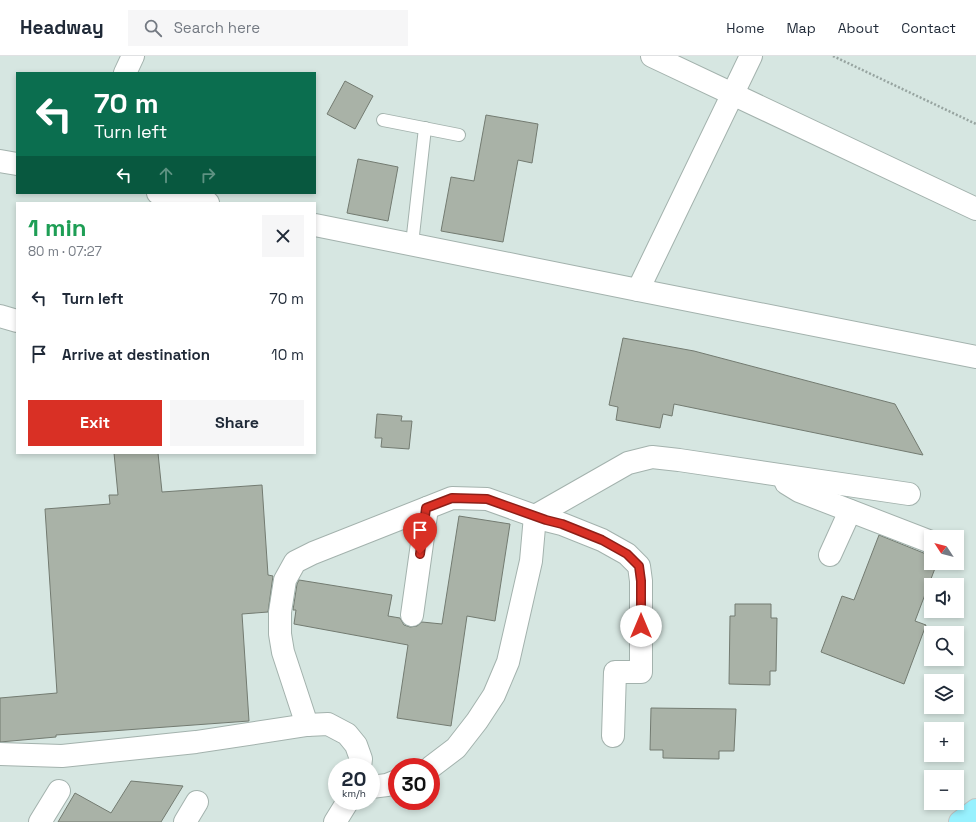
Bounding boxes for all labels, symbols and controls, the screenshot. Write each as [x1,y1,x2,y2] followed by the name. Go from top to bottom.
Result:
[128,10,408,46] search box
[20,15,104,40] text: Headway
[142,17,164,39] icon: search
[174,18,260,37] text: Search here
[726,19,764,37] text: Home
[786,19,816,37] text: Map
[838,19,879,37] text: About
[901,19,956,37] text: Contact
[94,85,159,121] text: 70 m
[28,88,80,140] icon: left
[94,120,167,143] text: Turn left
[113,164,135,186] icon: left
[155,164,177,186] icon: ahead
[197,164,219,186] icon: right
[28,212,87,243] text: 1 min
[262,215,304,257] button: close
[28,243,102,260] text: 80 m · 07:27
[28,287,50,309] icon: left
[62,289,124,308] text: Turn left
[269,289,304,308] text: 70 m
[28,343,50,365] icon: arrive
[62,345,210,364] text: Arrive at destination
[271,345,304,364] text: 10 m
[28,400,162,446] button: Exit
[170,400,304,446] button: Share
[403,513,437,554] pin
[409,519,431,541] icon: arrive
[924,530,964,570] north arrow
[924,530,964,810] map controls
[924,578,964,618] button: sound
[620,605,662,647] position arrow
[924,626,964,666] button: search
[924,674,964,714] button: layers
[924,722,964,762] button: +
[388,758,440,810] speed limit sign: 30
[342,766,366,792] text: 20
[924,770,964,810] button: −
[342,787,366,800] text: km/h

